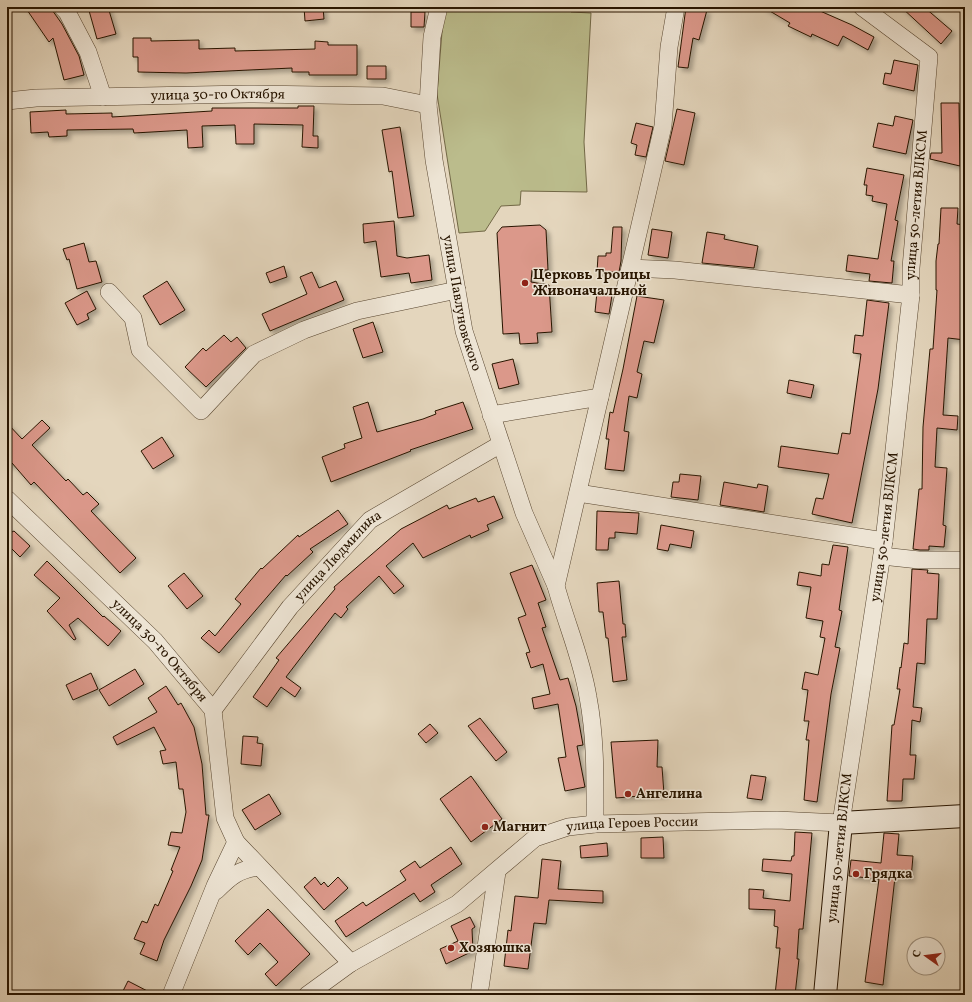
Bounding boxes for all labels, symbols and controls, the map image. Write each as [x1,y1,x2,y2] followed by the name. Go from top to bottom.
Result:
[150,84,285,105] street label: улица 30-го Октября
[902,129,932,280] street label: улица 50-летия ВЛКСМ
[438,234,486,373] street label: улица Павлуновского
[533,266,651,301] place label: Церковь Троицы Живоначальной
[520,278,530,288] marker: Церковь Троицы Живоначальной
[865,451,903,603] street label: улица 50-летия ВЛКСМ
[290,506,385,606] street label: улица Людмилина
[107,594,212,706] street label: улица 30-го Октября
[823,772,857,924] street label: улица 50-летия ВЛКСМ
[636,785,703,804] place label: Ангелина
[623,789,633,799] marker: Ангелина
[565,812,699,837] street label: улица Героев России
[493,818,547,837] place label: Магнит
[480,822,490,832] marker: Магнит
[864,865,913,884] place label: Грядка
[851,869,861,879] marker: Грядка
[906,936,946,976] north arrow
[459,939,531,958] place label: Хозяюшка
[446,943,456,953] marker: Хозяюшка
[910,949,926,959] text: С

